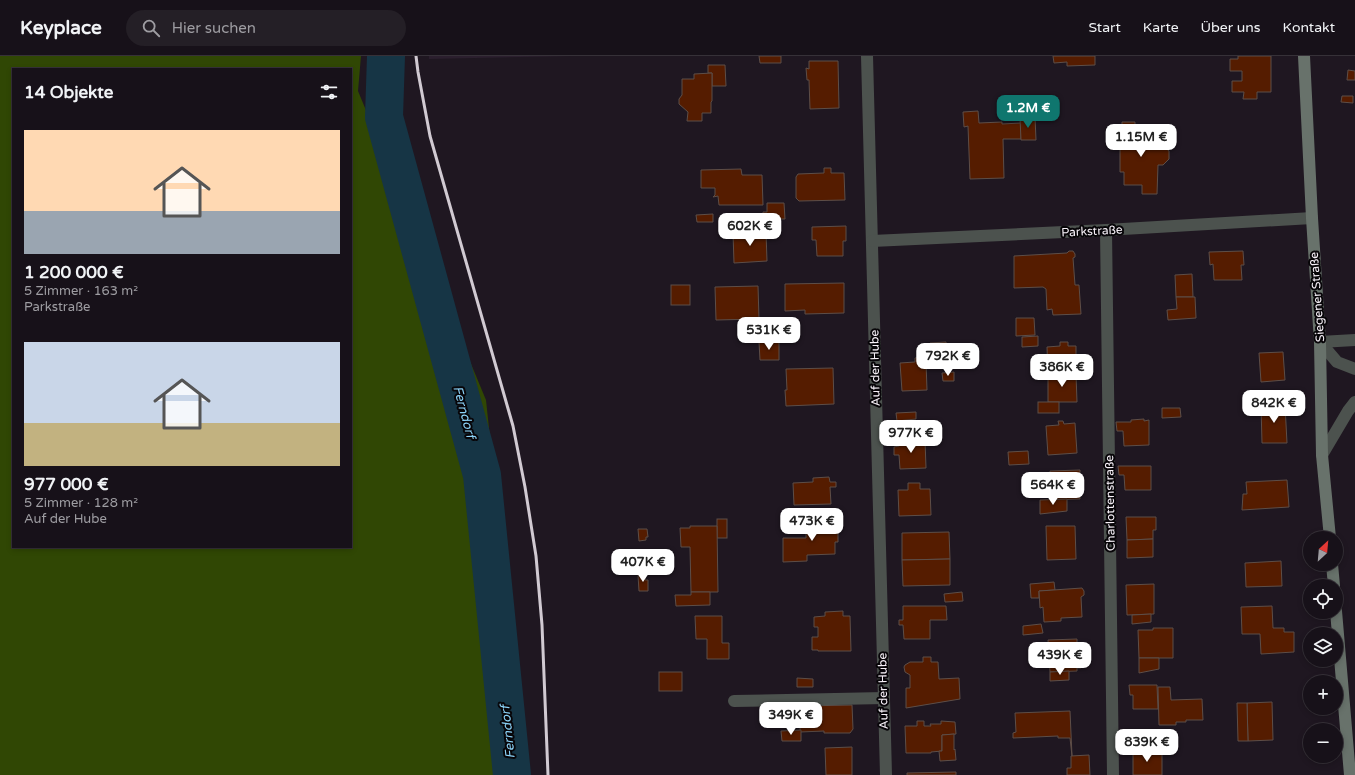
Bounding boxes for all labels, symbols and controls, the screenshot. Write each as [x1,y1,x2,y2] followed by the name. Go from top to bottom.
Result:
[126,10,406,46] search box
[20,17,102,39] text: Keyplace
[140,17,162,39] icon: search
[172,19,256,37] text: Hier suchen
[1089,19,1121,36] text: Start
[1143,19,1179,36] text: Karte
[1201,19,1261,36] text: Über uns
[1283,19,1335,36] text: Kontakt
[318,81,340,103] icon: filters
[24,82,113,103] text: 14 Objekte
[995,95,1061,129] pin: 1.2M €
[1006,100,1050,116] text: 1.2M €
[1104,124,1178,158] pin: 1.15M €
[1115,129,1167,145] text: 1.15M €
[146,156,218,228] icon: home
[717,213,783,247] pin: 602K €
[727,218,773,234] text: 602K €
[1061,222,1123,240] street label: Parkstraße
[1307,251,1327,343] street label: Siegener Straße
[24,262,124,283] text: 1 200 000 €
[24,283,138,299] text: 5 Zimmer · 163 m²
[24,299,90,315] text: Parkstraße
[736,317,802,351] pin: 531K €
[746,322,792,338] text: 531K €
[867,329,883,406] street label: Auf der Hube
[915,343,981,377] pin: 792K €
[925,348,971,364] text: 792K €
[1029,354,1095,388] pin: 386K €
[1039,359,1085,375] text: 386K €
[146,368,218,440] icon: home
[449,384,479,443] water label: Ferndorf
[1241,390,1307,424] pin: 842K €
[1251,395,1297,411] text: 842K €
[878,420,944,454] pin: 977K €
[888,425,934,441] text: 977K €
[1102,455,1118,551] street label: Charlottenstraße
[1020,472,1086,506] pin: 564K €
[24,474,109,495] text: 977 000 €
[1030,477,1076,493] text: 564K €
[24,495,138,511] text: 5 Zimmer · 128 m²
[779,508,845,542] pin: 473K €
[24,511,107,527] text: Auf der Hube
[789,513,835,529] text: 473K €
[1303,531,1343,571] north arrow
[1303,531,1343,763] map controls
[610,549,676,583] pin: 407K €
[620,554,666,570] text: 407K €
[1303,579,1343,619] button: locate
[1303,627,1343,667] button: layers
[1027,642,1093,676] pin: 439K €
[1037,647,1083,663] text: 439K €
[875,652,891,729] street label: Auf der Hube
[1303,675,1343,715] button: +
[497,701,519,759] water label: Ferndorf
[758,702,824,736] pin: 349K €
[768,707,814,723] text: 349K €
[1303,723,1343,763] button: −
[1114,729,1180,763] pin: 839K €
[1124,734,1170,750] text: 839K €

